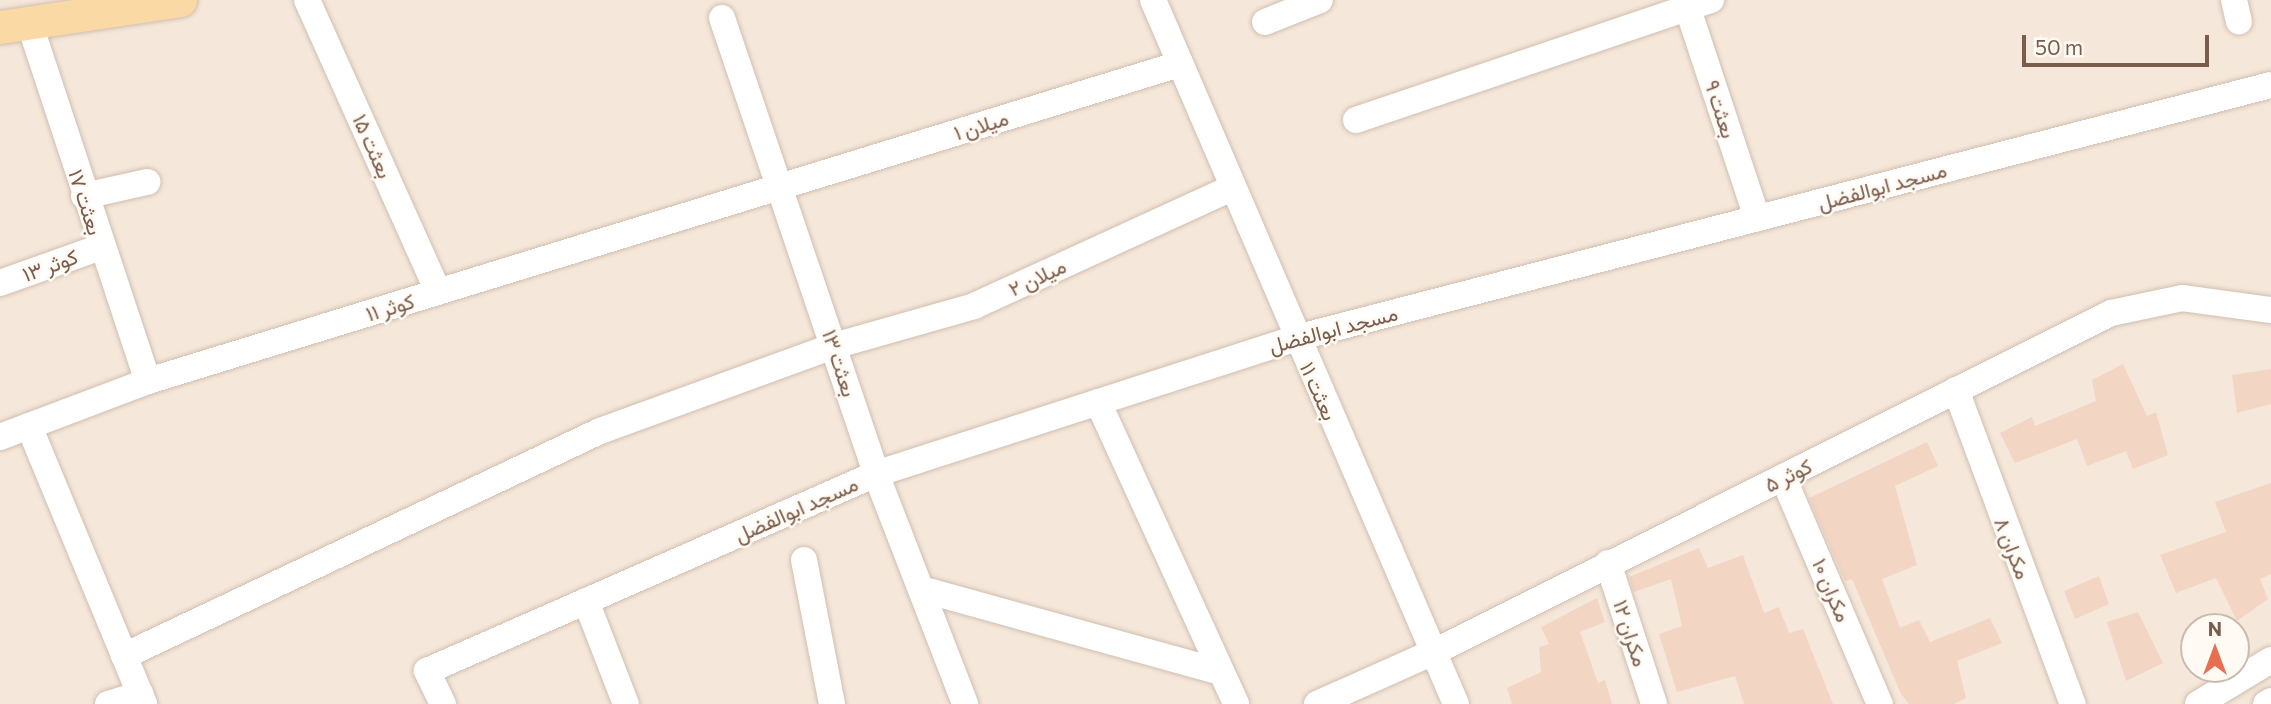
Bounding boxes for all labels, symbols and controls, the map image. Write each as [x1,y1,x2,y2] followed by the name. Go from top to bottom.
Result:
[2026,21,2213,65] scale bar
[2035,34,2083,59] text: 50 m
[1700,77,1742,141] street label: بعثت ۹
[951,105,1011,145] street label: میلان ۱
[348,110,398,182] street label: بعثت ۱۵
[1815,157,1949,215] street label: مسجد ابوالفضل
[64,166,108,238] street label: بعثت ۱۷
[19,243,81,287] street label: کوثر ۱۳
[1004,253,1070,301] street label: میلان ۲
[363,288,417,326] street label: کوثر ۱۱
[1266,300,1400,358] street label: مسجد ابوالفضل
[817,326,863,400] street label: بعثت ۱۳
[1295,358,1343,424] street label: بعثت ۱۱
[1760,453,1816,497] street label: کوثر ۵
[730,471,862,547] street label: مسجد ابوالفضل
[1990,514,2036,582] street label: مکران ۸
[1807,554,1857,626] street label: مکران ۱۰
[1608,596,1654,670] street label: مکران ۱۲
[2180,613,2250,683] north arrow
[2208,617,2222,640] text: N

